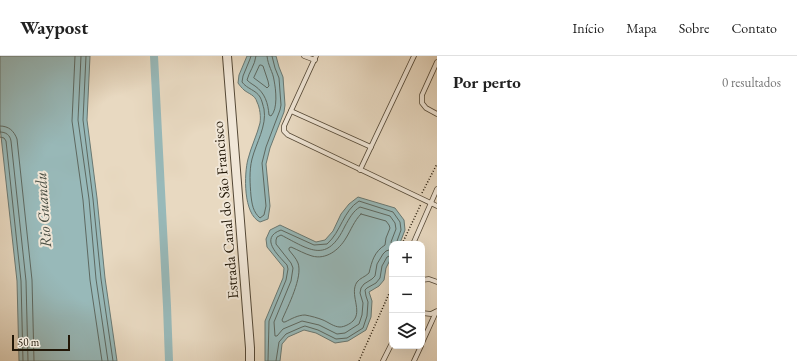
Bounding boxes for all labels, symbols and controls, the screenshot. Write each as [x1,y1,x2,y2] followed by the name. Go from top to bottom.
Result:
[20,15,88,40] text: Waypost
[572,19,604,37] text: Início
[626,19,657,37] text: Mapa
[679,19,709,37] text: Sobre
[731,19,777,37] text: Contato
[453,71,521,93] text: Por perto
[722,74,781,91] text: 0 resultados
[208,120,242,300] street label: Estrada Canal do São Francisco
[30,171,56,249] water label: Rio Guandu
[389,241,425,349] map controls
[389,241,425,277] button: +
[389,277,425,313] button: −
[389,313,425,349] button: layers
[12,333,70,352] scale bar
[18,335,39,349] text: 50 m

